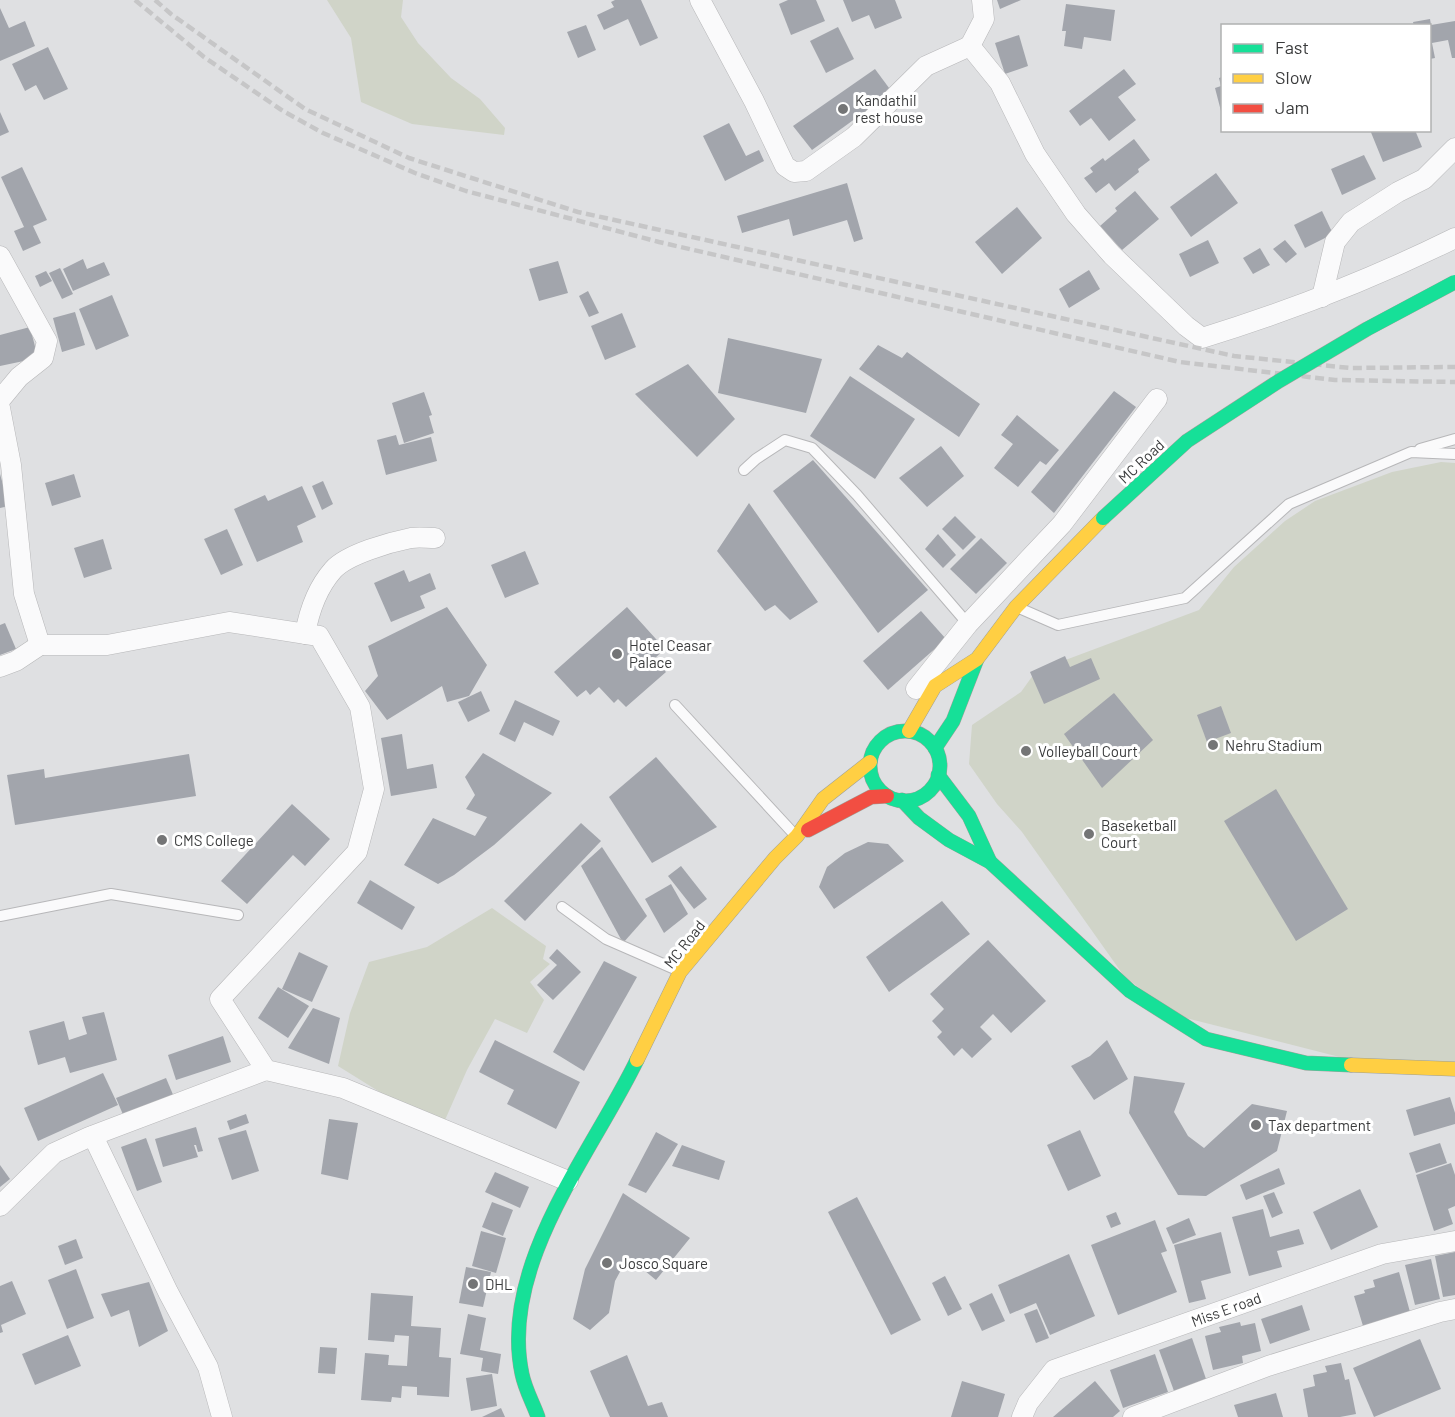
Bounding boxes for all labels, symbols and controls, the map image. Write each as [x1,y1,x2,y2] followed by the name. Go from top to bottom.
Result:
[1221,24,1431,132] legend
[1275,36,1309,58] text: Fast
[1275,66,1312,88] text: Slow
[855,91,923,126] place label: Kandathil rest house
[1275,96,1309,118] text: Jam
[836,102,850,116] marker: Kandathil rest house
[1114,435,1168,487] street label: MC Road
[629,636,712,671] place label: Hotel Ceasar Palace
[610,647,624,661] marker: Hotel Ceasar Palace
[1225,736,1322,754] place label: Nehru Stadium
[1206,738,1220,752] marker: Nehru Stadium
[1038,742,1138,760] place label: Volleyball Court
[1019,744,1033,758] marker: Volleyball Court
[1101,816,1177,851] place label: Baseketball Court
[1082,827,1096,841] marker: Baseketball Court
[174,831,254,849] place label: CMS College
[155,833,169,847] marker: CMS College
[660,916,708,972] street label: MC Road
[1268,1116,1371,1134] place label: Tax department
[1249,1118,1263,1132] marker: Tax department
[619,1254,708,1272] place label: Josco Square
[600,1256,614,1270] marker: Josco Square
[485,1275,513,1293] place label: DHL
[466,1277,480,1291] marker: DHL
[1189,1288,1263,1330] street label: Miss E road

